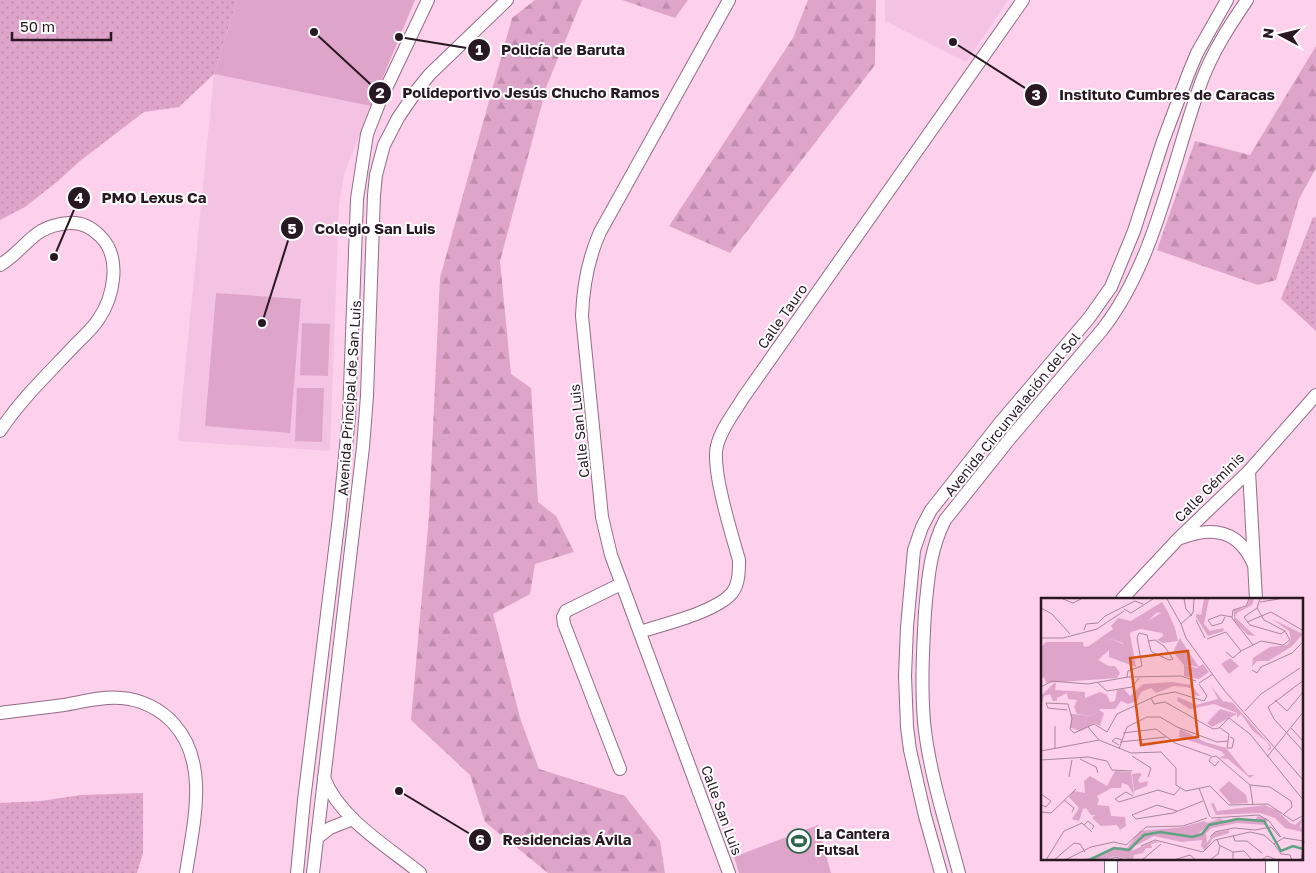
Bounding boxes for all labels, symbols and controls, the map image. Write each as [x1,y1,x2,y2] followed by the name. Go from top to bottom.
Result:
[12,10,111,42] scale bar
[1256,10,1306,60] north arrow
[20,17,55,35] text: 50 m
[1259,27,1277,40] text: N
[466,35,635,65] callout: Policía de Baruta
[475,40,483,58] text: 1
[501,40,625,58] text: Policía de Baruta
[368,78,670,108] callout: Polideportivo Jesús Chucho Ramos
[1023,80,1285,110] callout: Instituto Cumbres de Caracas
[375,83,385,101] text: 2
[402,83,660,101] text: Polideportivo Jesús Chucho Ramos
[1031,85,1041,103] text: 3
[1059,85,1275,103] text: Instituto Cumbres de Caracas
[66,183,216,213] callout: PMO Lexus Ca
[74,188,84,206] text: 4
[102,188,207,206] text: PMO Lexus Ca
[280,213,446,243] callout: Colegio San Luis
[287,219,297,237] text: 5
[315,219,435,237] text: Colegio San Luis
[753,280,811,352] street label: Calle Tauro
[334,300,364,496] street label: Avenida Principal de San Luis
[941,329,1083,499] street label: Avenida Circunvalación del Sol
[566,383,592,479] street label: Calle San Luis
[1171,449,1247,525] street label: Calle Géminis
[1041,598,1304,860] inset map
[698,763,746,857] street label: Calle San Luis
[468,825,642,855] callout: Residencias Ávila
[816,825,890,858] place label: La Cantera Futsal
[786,828,812,854] sports icon: La Cantera Futsal
[475,830,485,848] text: 6
[503,830,632,848] text: Residencias Ávila

